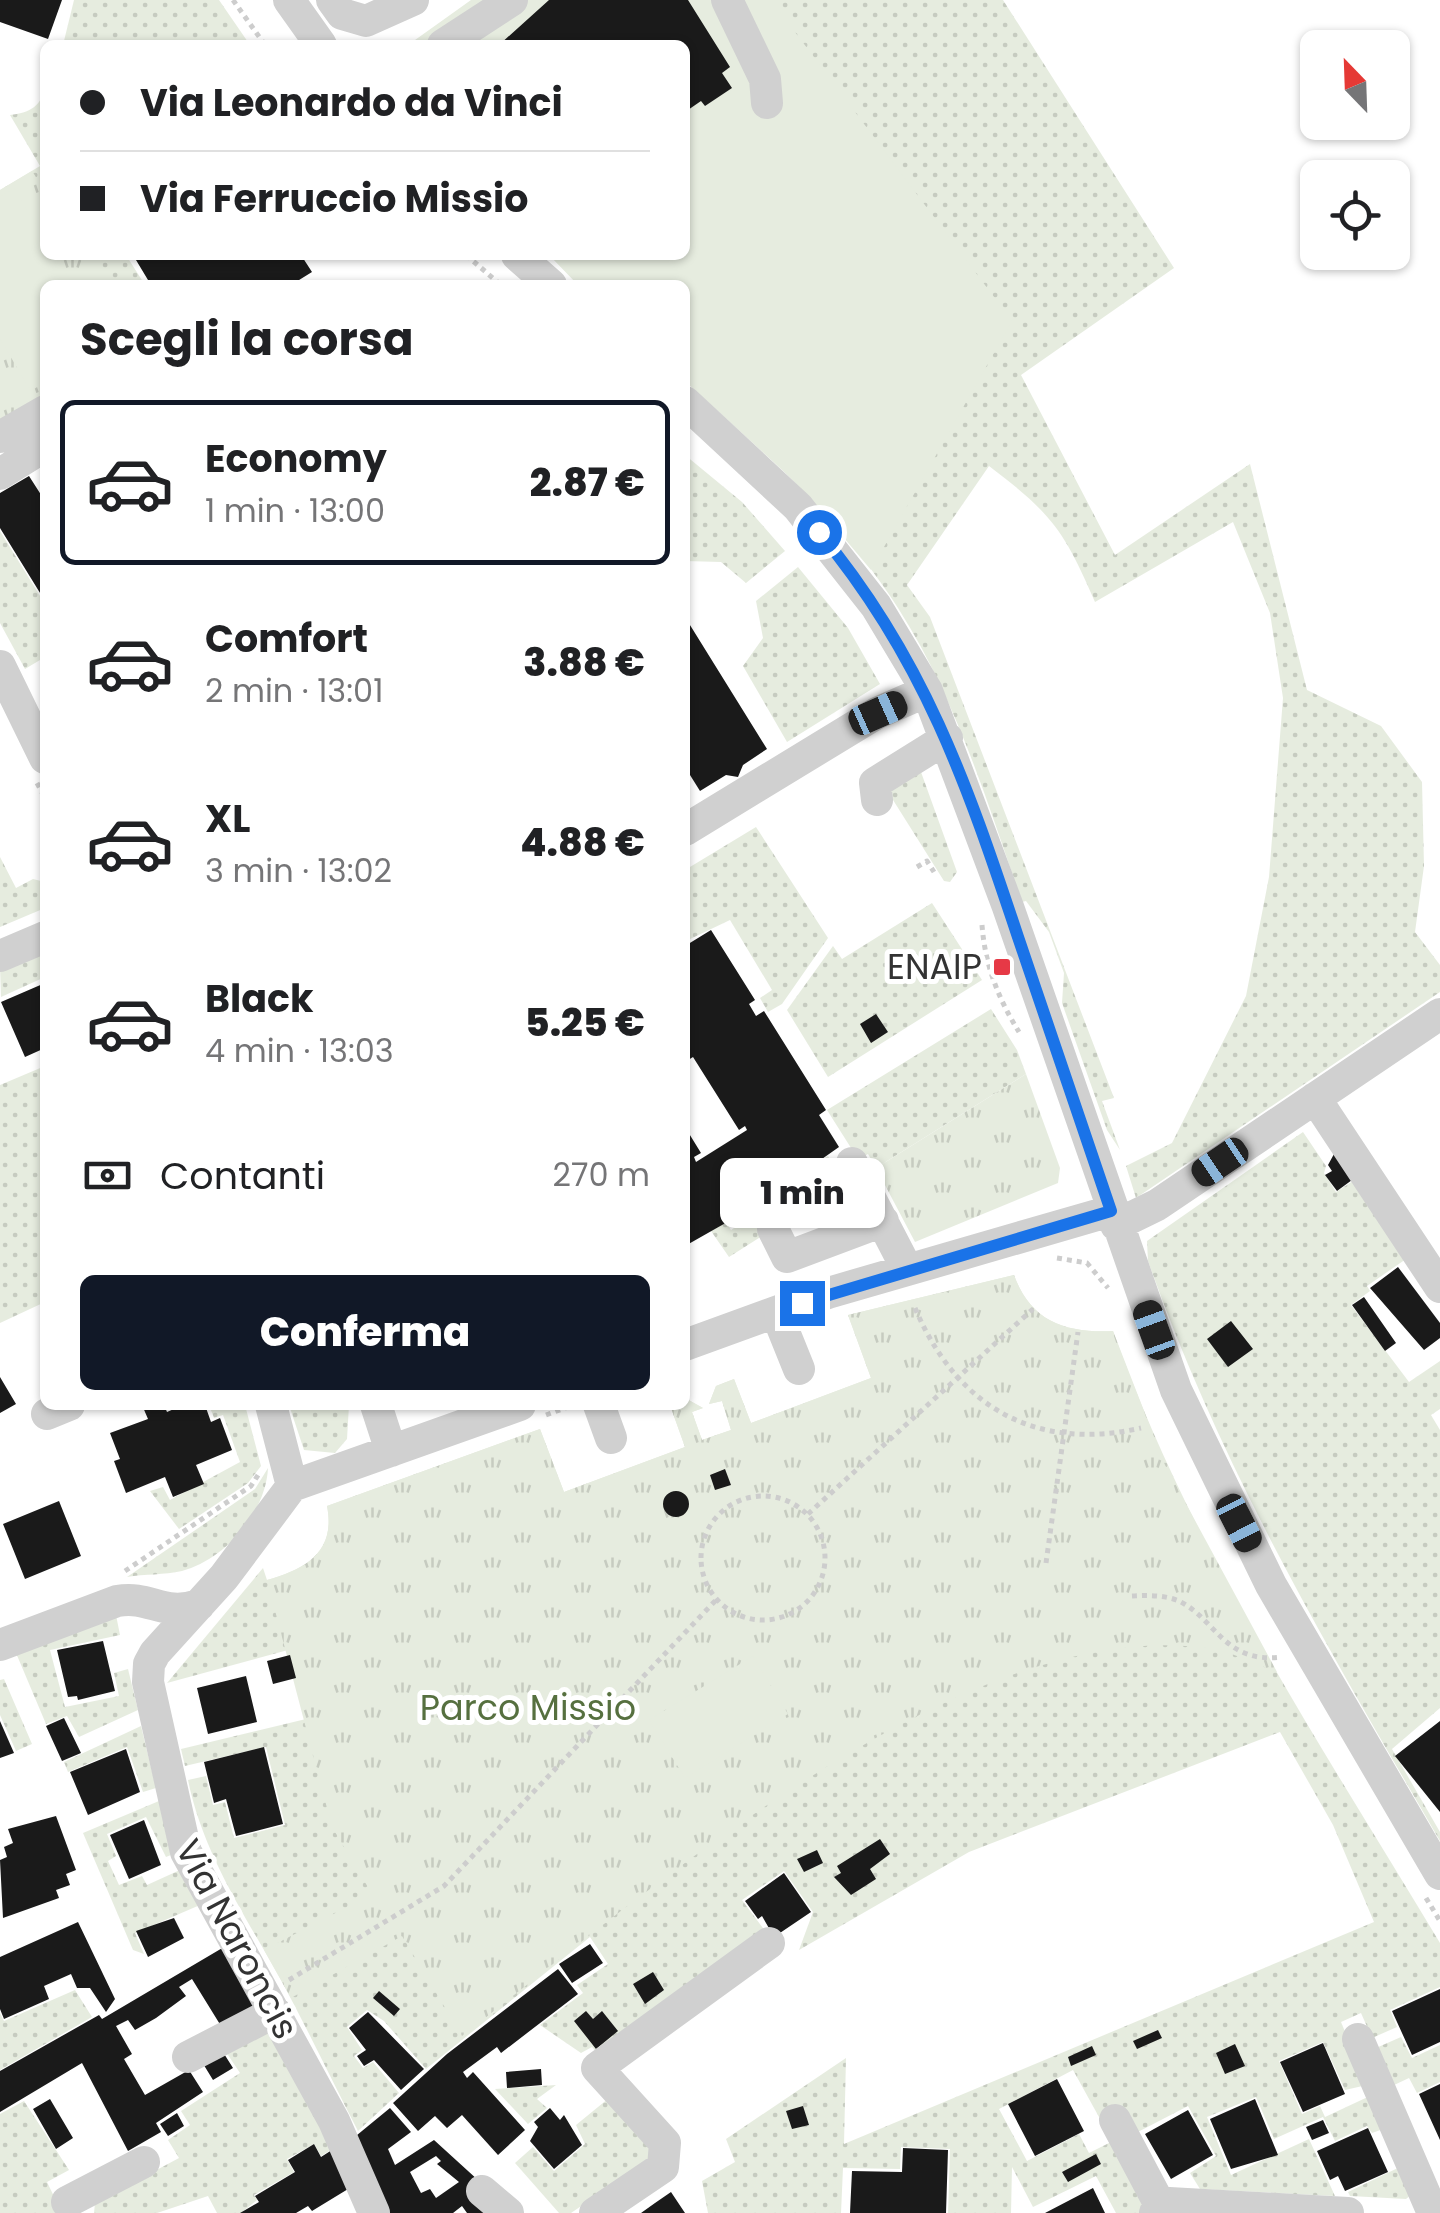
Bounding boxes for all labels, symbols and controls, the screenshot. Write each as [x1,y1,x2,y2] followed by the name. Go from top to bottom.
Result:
[1300,30,1410,140] north arrow
[1300,30,1410,270] map controls
[140,76,563,129] text: Via Leonardo da Vinci
[1300,160,1410,270] button: locate
[140,172,529,225] text: Via Ferruccio Missio
[80,308,413,371] text: Scegli la corsa
[205,432,387,485] text: Economy
[85,438,175,528] icon: car
[530,456,645,509] text: 2.87 €
[205,488,385,533] text: 1 min · 13:00
[797,510,842,555] route start
[205,612,368,665] text: Comfort
[85,618,175,708] icon: car
[523,636,645,689] text: 3.88 €
[205,668,383,713] text: 2 min · 13:01
[844,687,912,739] car
[205,792,250,845] text: XL
[85,798,175,888] icon: car
[520,816,645,869] text: 4.88 €
[205,848,392,893] text: 3 min · 13:02
[887,942,982,991] place label: ENAIP
[991,956,1013,978] marker: ENAIP
[205,972,314,1025] text: Black
[85,978,175,1068] icon: car
[525,996,645,1049] text: 5.25 €
[205,1028,394,1073] text: 4 min · 13:03
[1187,1133,1253,1191] car
[80,1148,135,1203] icon: cash
[160,1149,325,1202] text: Contanti
[553,1152,650,1197] text: 270 m
[720,1158,884,1228] callout: 1 min
[760,1170,845,1215] text: 1 min
[80,1275,650,1390] button: Conferma
[780,1281,825,1326] route end
[1130,1297,1178,1363] car
[1212,1489,1266,1557] car
[420,1683,636,1732] park label: Parco Missio
[164,1830,311,2047] street label: Via Naroncis

